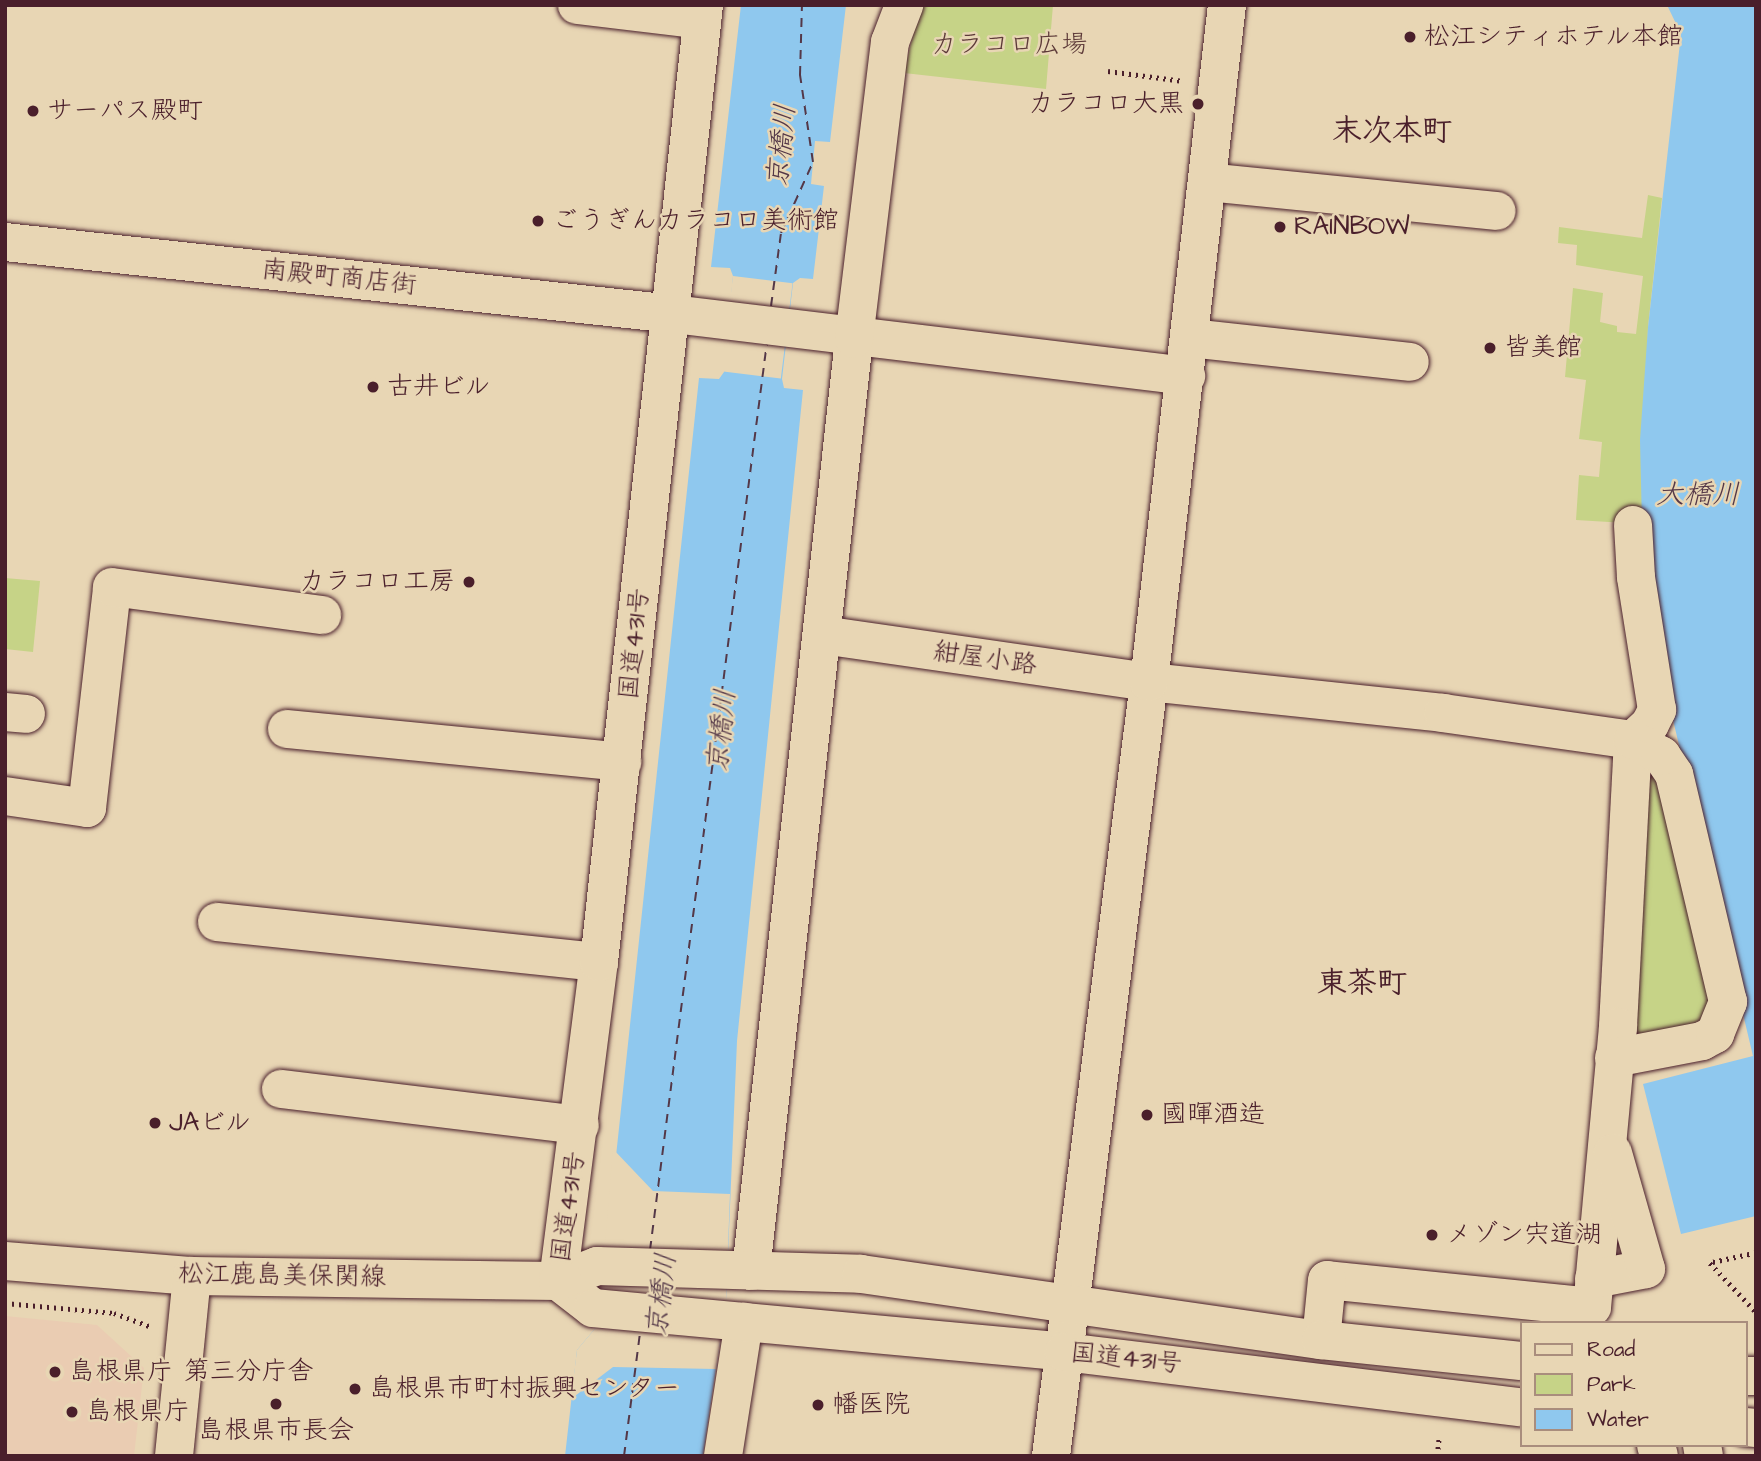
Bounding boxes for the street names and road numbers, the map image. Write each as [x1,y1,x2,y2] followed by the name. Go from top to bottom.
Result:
[260,254,418,302] street label: 南殿町商店街
[614,587,656,701] street label: 国道431号
[931,636,1039,682] street label: 紺屋小路
[546,1149,592,1265] street label: 国道431号
[178,1259,386,1293] street label: 松江鹿島美保関線
[1069,1338,1183,1380] street label: 国道431号

